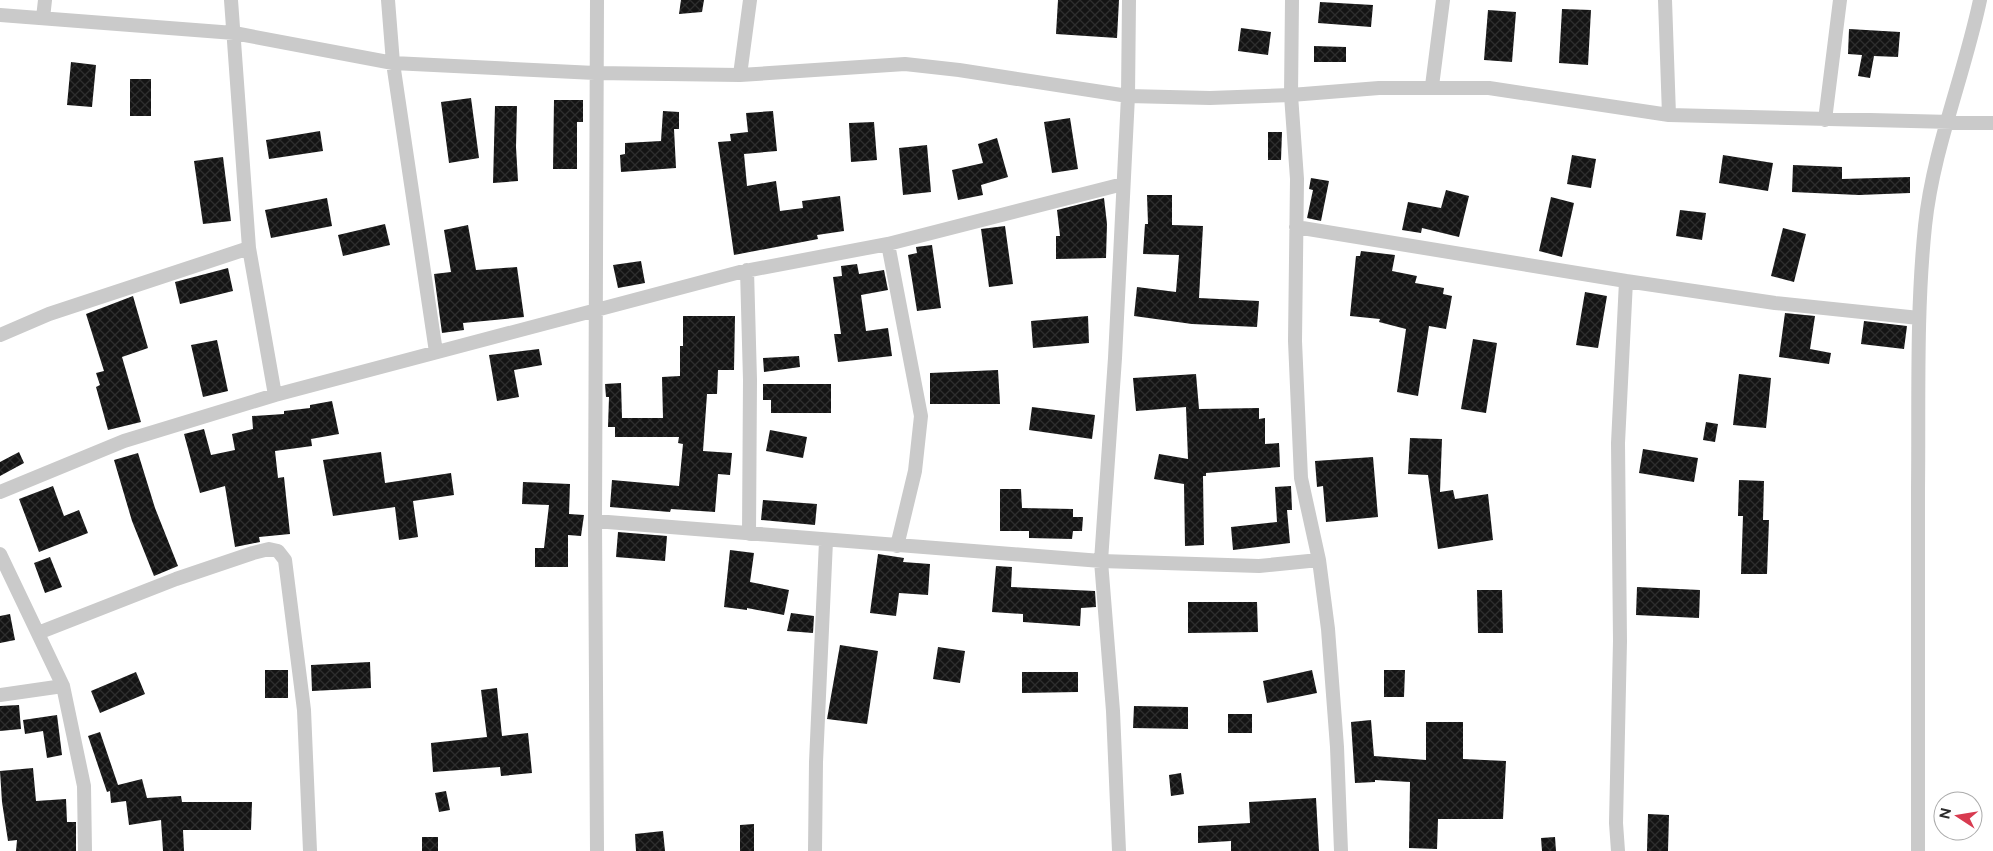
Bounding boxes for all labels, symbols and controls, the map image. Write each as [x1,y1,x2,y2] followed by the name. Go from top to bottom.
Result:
[1933,791,1983,841] north arrow
[1936,806,1954,820] text: N

